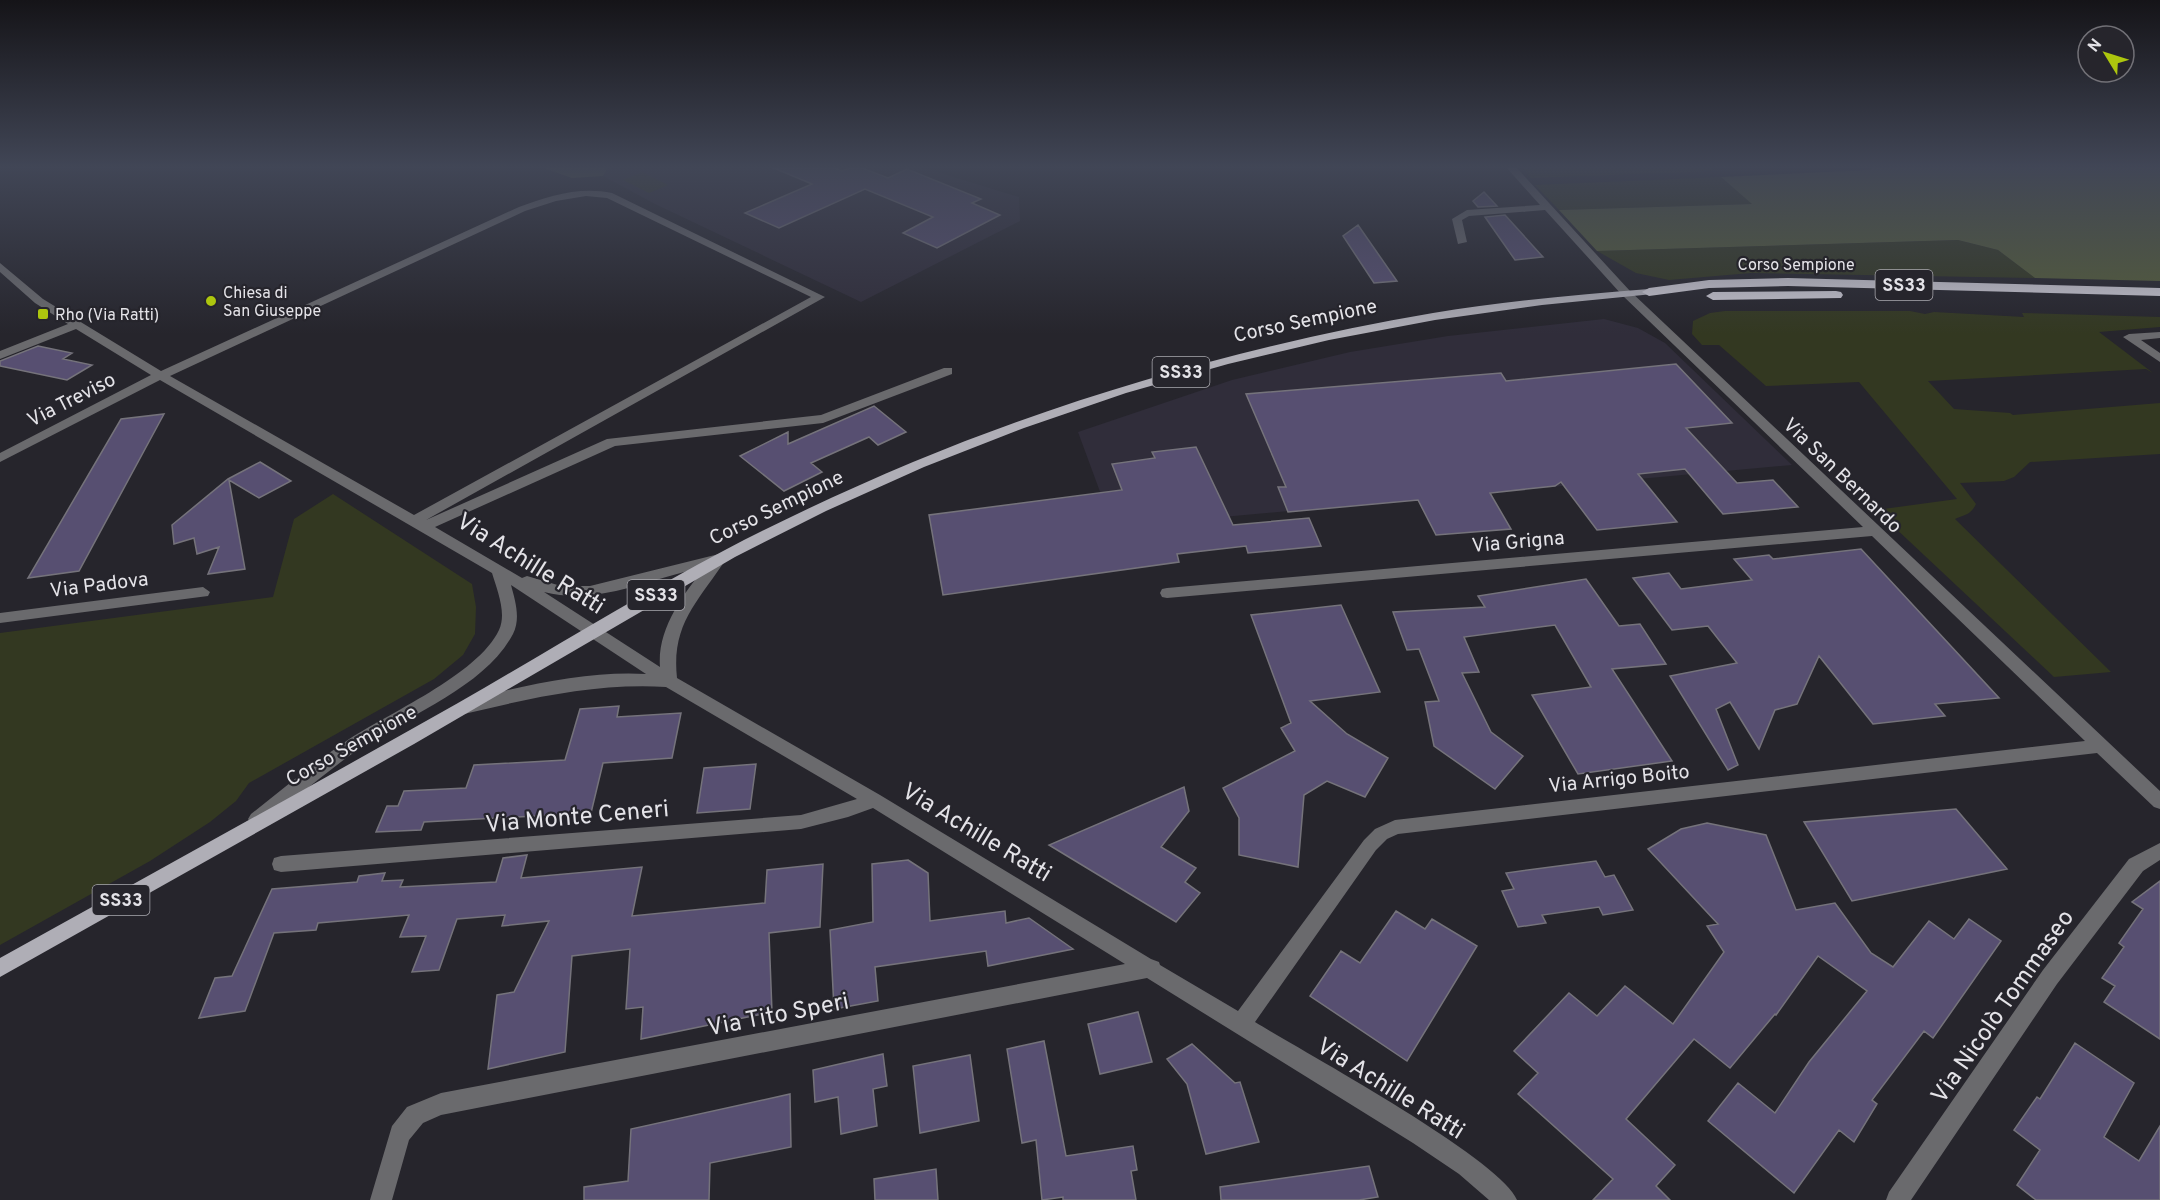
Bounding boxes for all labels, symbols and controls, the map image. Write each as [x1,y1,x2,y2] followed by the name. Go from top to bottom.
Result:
[2076,24,2136,84] north arrow
[2084,35,2107,57] text: N
[1737,256,1855,276] street label: Corso Sempione
[1876,270,1932,300] road number: SS33
[223,284,321,322] place label: Chiesa di San Giuseppe
[204,294,218,308] marker: Chiesa di San Giuseppe
[1231,294,1380,350] street label: Corso Sempione
[55,306,159,326] place label: Rho (Via Ratti)
[36,307,50,321] marker: Rho (Via Ratti)
[1152,357,1210,387] road number: SS33
[23,367,120,434] street label: Via Treviso
[1777,413,1907,540] street label: Via San Bernardo
[705,465,848,553] street label: Corso Sempione
[450,507,610,622] street label: Via Achille Ratti
[1471,526,1566,560] street label: Via Grigna
[49,567,150,605] street label: Via Padova
[628,580,684,610] road number: SS33
[282,700,422,794] street label: Corso Sempione
[1547,760,1691,800] street label: Via Arrigo Boito
[896,777,1056,890] street label: Via Achille Ratti
[484,795,670,841] street label: Via Monte Ceneri
[92,885,150,915] road number: SS33
[1925,904,2082,1110] street label: Via Nicolò Tommaseo
[705,988,852,1044] street label: Via Tito Speri
[1310,1032,1470,1147] street label: Via Achille Ratti

